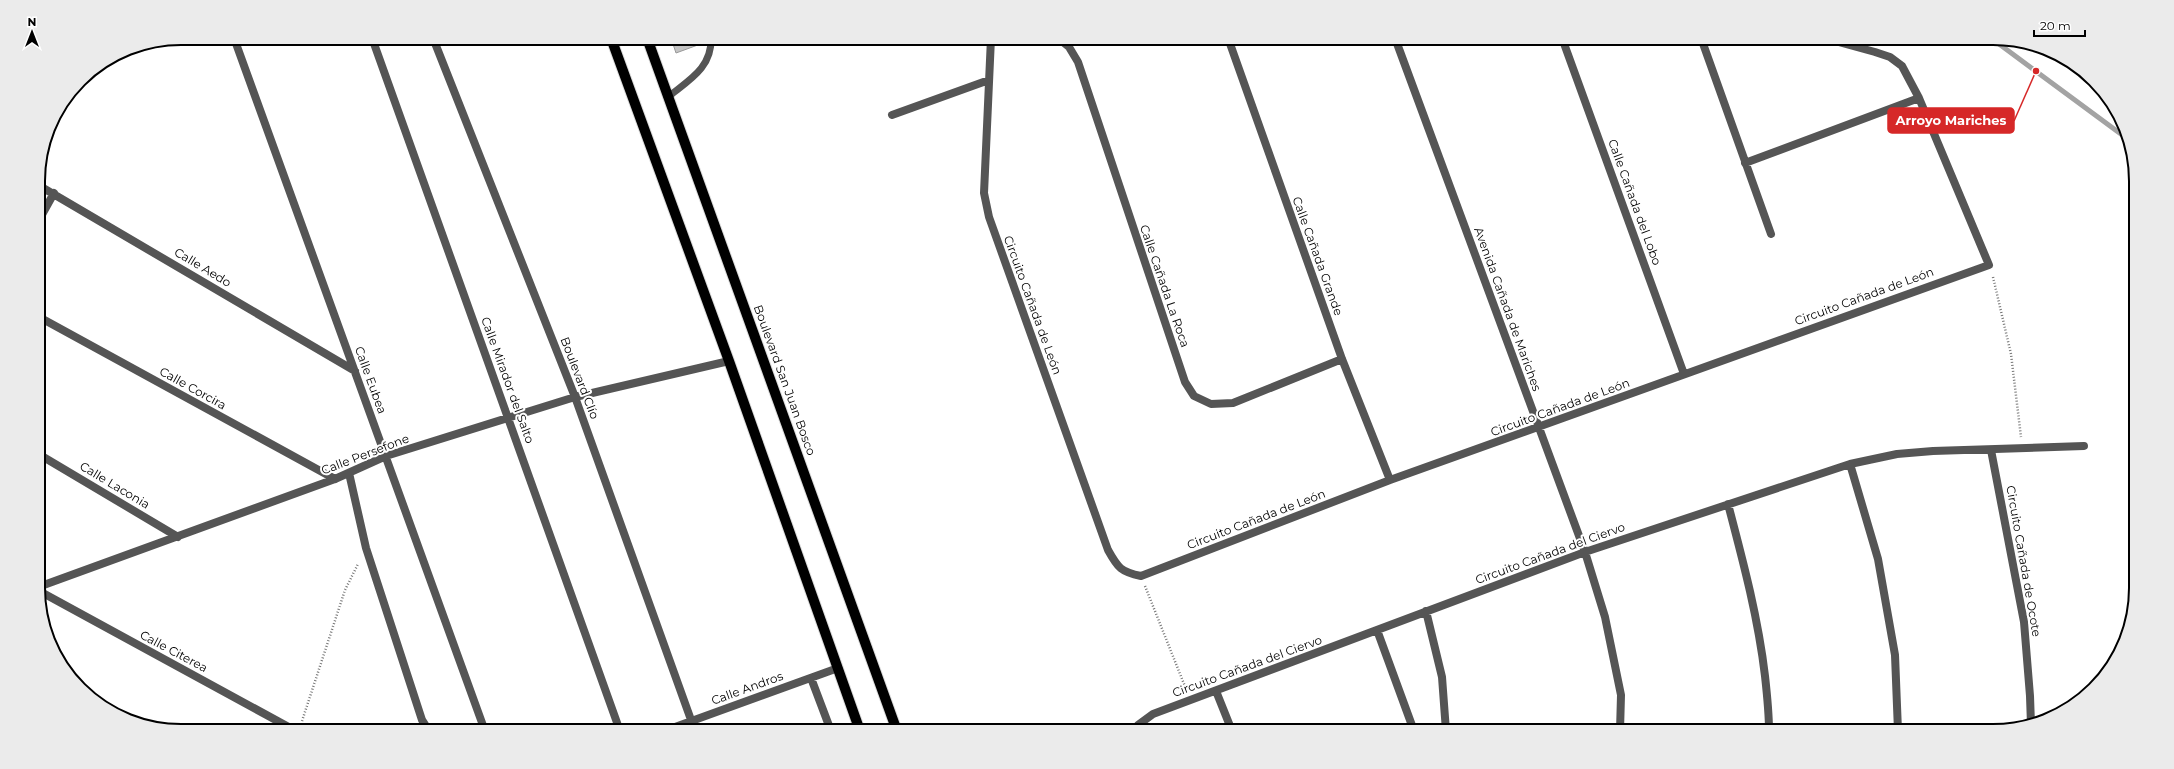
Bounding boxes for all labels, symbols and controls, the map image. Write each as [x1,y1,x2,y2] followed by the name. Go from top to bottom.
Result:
[12,12,52,52] north arrow
[2034,12,2085,38] scale bar
[28,15,36,29] text: N
[2040,18,2071,33] text: 20 m
[1888,108,2014,133] callout: Arroyo Mariches
[1895,112,2006,128] text: Arroyo Mariches
[1605,137,1665,267] street label: Calle Cañada del Lobo
[1289,194,1347,318] street label: Calle Cañada Grande
[1137,223,1193,349] street label: Calle Cañada La Roca
[1471,225,1545,393] street label: Avenida Cañada de Mariches
[1001,233,1065,377] street label: Circuito Cañada de León
[172,244,234,290] street label: Calle Aedo
[1792,264,1936,328] street label: Circuito Cañada de León
[751,303,819,457] street label: Boulevard San Juan Bosco
[478,315,538,445] street label: Calle Mirador del Salto
[557,335,603,421] street label: Boulevard Clío
[352,344,390,416] street label: Calle Eubea
[157,363,229,413] street label: Calle Corcira
[1488,375,1632,439] street label: Circuito Cañada de León
[319,430,411,478] street label: Calle Persefone
[77,458,153,512] street label: Calle Laconia
[2003,484,2045,638] street label: Circuito Cañada de Ocote
[1185,486,1327,552] street label: Circuito Cañada de León
[1473,519,1627,587] street label: Circuito Cañada del Ciervo
[138,627,210,675] street label: Calle Citerea
[1170,632,1324,700] street label: Circuito Cañada del Ciervo
[709,668,785,708] street label: Calle Andros

